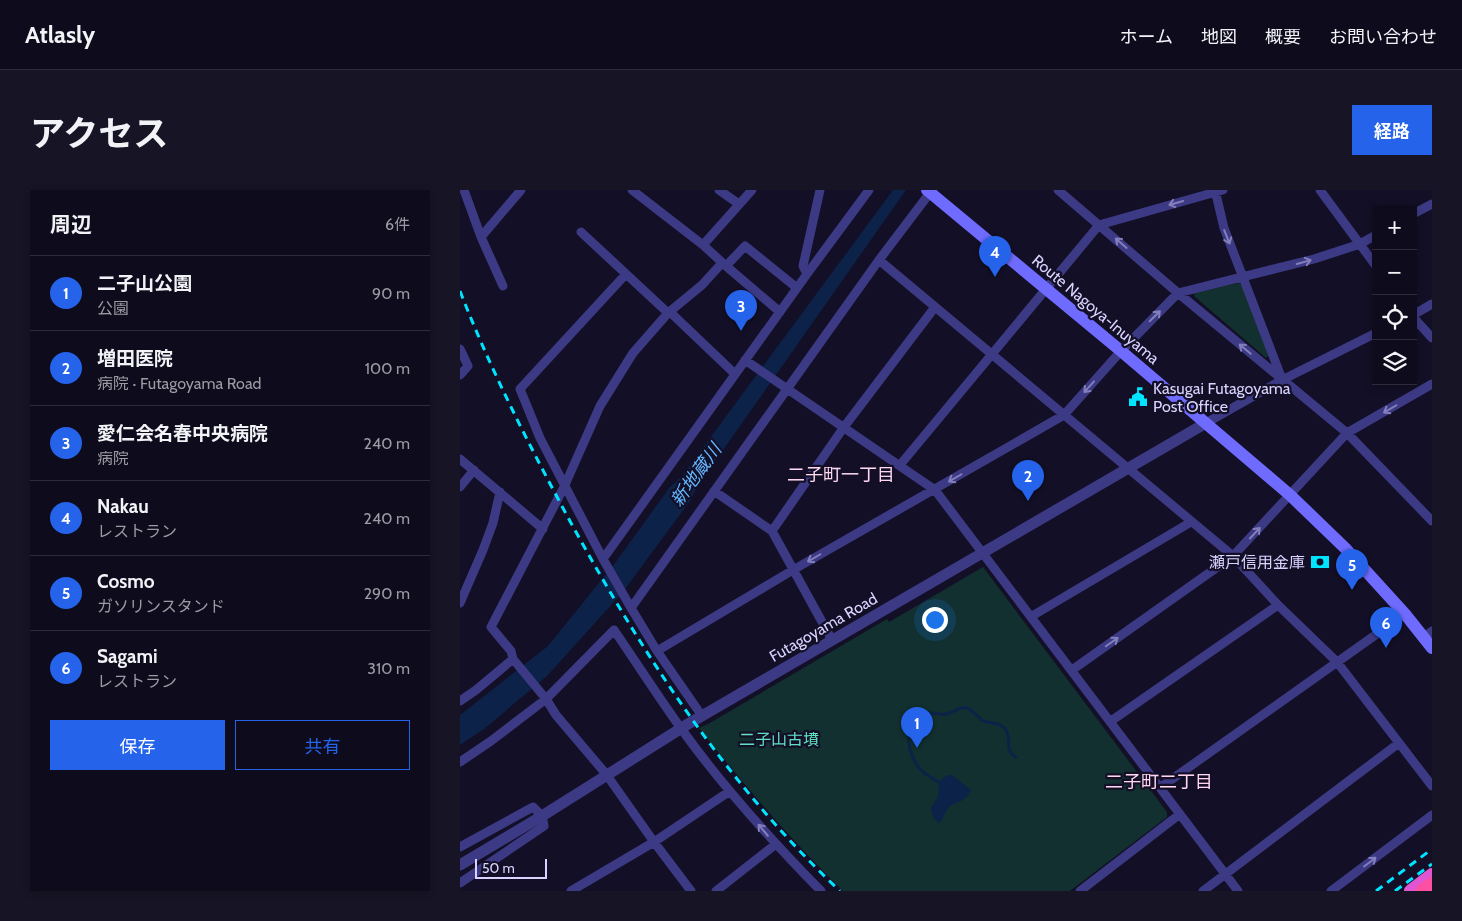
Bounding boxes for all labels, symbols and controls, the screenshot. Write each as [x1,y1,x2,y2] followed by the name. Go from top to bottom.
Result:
[25,20,95,49] text: Atlasly
[1120,26,1173,48] text: ホーム
[1201,26,1237,48] text: 地図
[1265,26,1301,48] text: 概要
[1329,26,1437,48] text: お問い合わせ
[1352,105,1432,155] button: 経路
[30,112,168,155] text: アクセス
[1168,199,1184,208] one-way arrow
[1372,205,1417,385] map controls
[1372,205,1417,250] button: +
[50,212,92,237] text: 周辺
[385,215,410,234] text: 6件
[1223,229,1233,244] one-way arrow
[979,236,1011,277] pin: 4
[1114,238,1127,249] one-way arrow
[1372,250,1417,295] button: −
[1028,251,1163,368] street label: Route Nagoya-Inuyama
[1296,256,1312,266] one-way arrow
[97,272,192,295] text: 二子山公園
[63,284,69,303] text: 1
[372,284,410,303] text: 90 m
[725,290,757,331] pin: 3
[1372,295,1417,340] button: locate
[97,299,129,318] text: 公園
[1149,310,1162,322] one-way arrow
[1372,340,1417,385] button: layers
[1238,343,1251,354] one-way arrow
[97,347,173,370] text: 増田医院
[62,359,70,378] text: 2
[365,359,410,378] text: 100 m
[97,374,261,393] text: 病院 · Futagoyama Road
[1153,379,1291,416] place label: Kasugai Futagoyama Post Office
[1083,381,1095,394] one-way arrow
[1127,386,1149,408] public building icon: Kasugai Futagoyama Post Office
[1383,404,1397,414] one-way arrow
[97,422,268,445] text: 愛仁会名春中央病院
[62,434,70,453] text: 3
[364,434,410,453] text: 240 m
[666,438,727,511] water label: 新地蔵川
[97,449,129,468] text: 病院
[1012,460,1044,501] pin: 2
[787,464,895,486] district label: 二子町一丁目
[949,473,963,483] one-way arrow
[97,495,149,518] text: Nakau
[61,509,71,528] text: 4
[364,509,410,528] text: 240 m
[97,522,177,541] text: レストラン
[1249,527,1261,540] one-way arrow
[1336,549,1368,590] pin: 5
[1309,551,1331,573] bank icon: 瀬戸信用金庫
[807,553,822,563] one-way arrow
[1209,553,1305,572] place label: 瀬戸信用金庫
[97,570,155,593] text: Cosmo
[62,584,70,603] text: 5
[364,584,410,603] text: 290 m
[766,589,881,666] street label: Futagoyama Road
[97,597,225,616] text: ガソリンスタンド
[922,607,948,633] your location
[1370,607,1402,648] pin: 6
[1105,637,1119,647] one-way arrow
[97,645,158,668] text: Sagami
[62,659,71,678] text: 6
[367,659,410,678] text: 310 m
[97,672,177,691] text: レストラン
[901,707,933,748] pin: 1
[50,720,225,770] button: 保存
[235,720,410,770] button: 共有
[739,730,819,749] park label: 二子山古墳
[1105,771,1213,793] district label: 二子町二丁目
[758,824,769,837] one-way arrow
[475,856,548,879] scale bar
[1363,856,1376,867] one-way arrow
[482,859,515,877] text: 50 m

